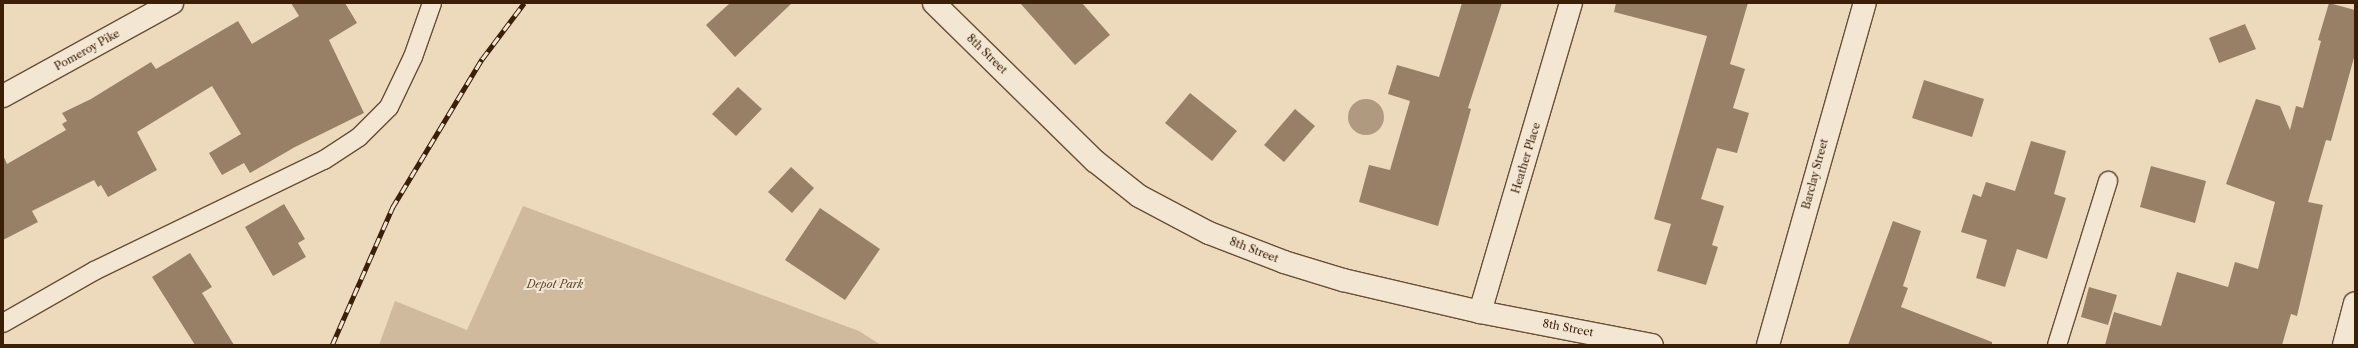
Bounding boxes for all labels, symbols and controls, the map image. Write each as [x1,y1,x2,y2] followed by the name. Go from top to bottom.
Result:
[52,27,122,73] street label: Pomeroy Pike
[964,31,1010,77] street label: 8th Street
[1509,121,1543,195] street label: Heather Place
[1799,137,1831,211] street label: Barclay Street
[1228,235,1280,265] street label: 8th Street
[527,277,583,291] park label: Depot Park
[1542,317,1594,339] street label: 8th Street

